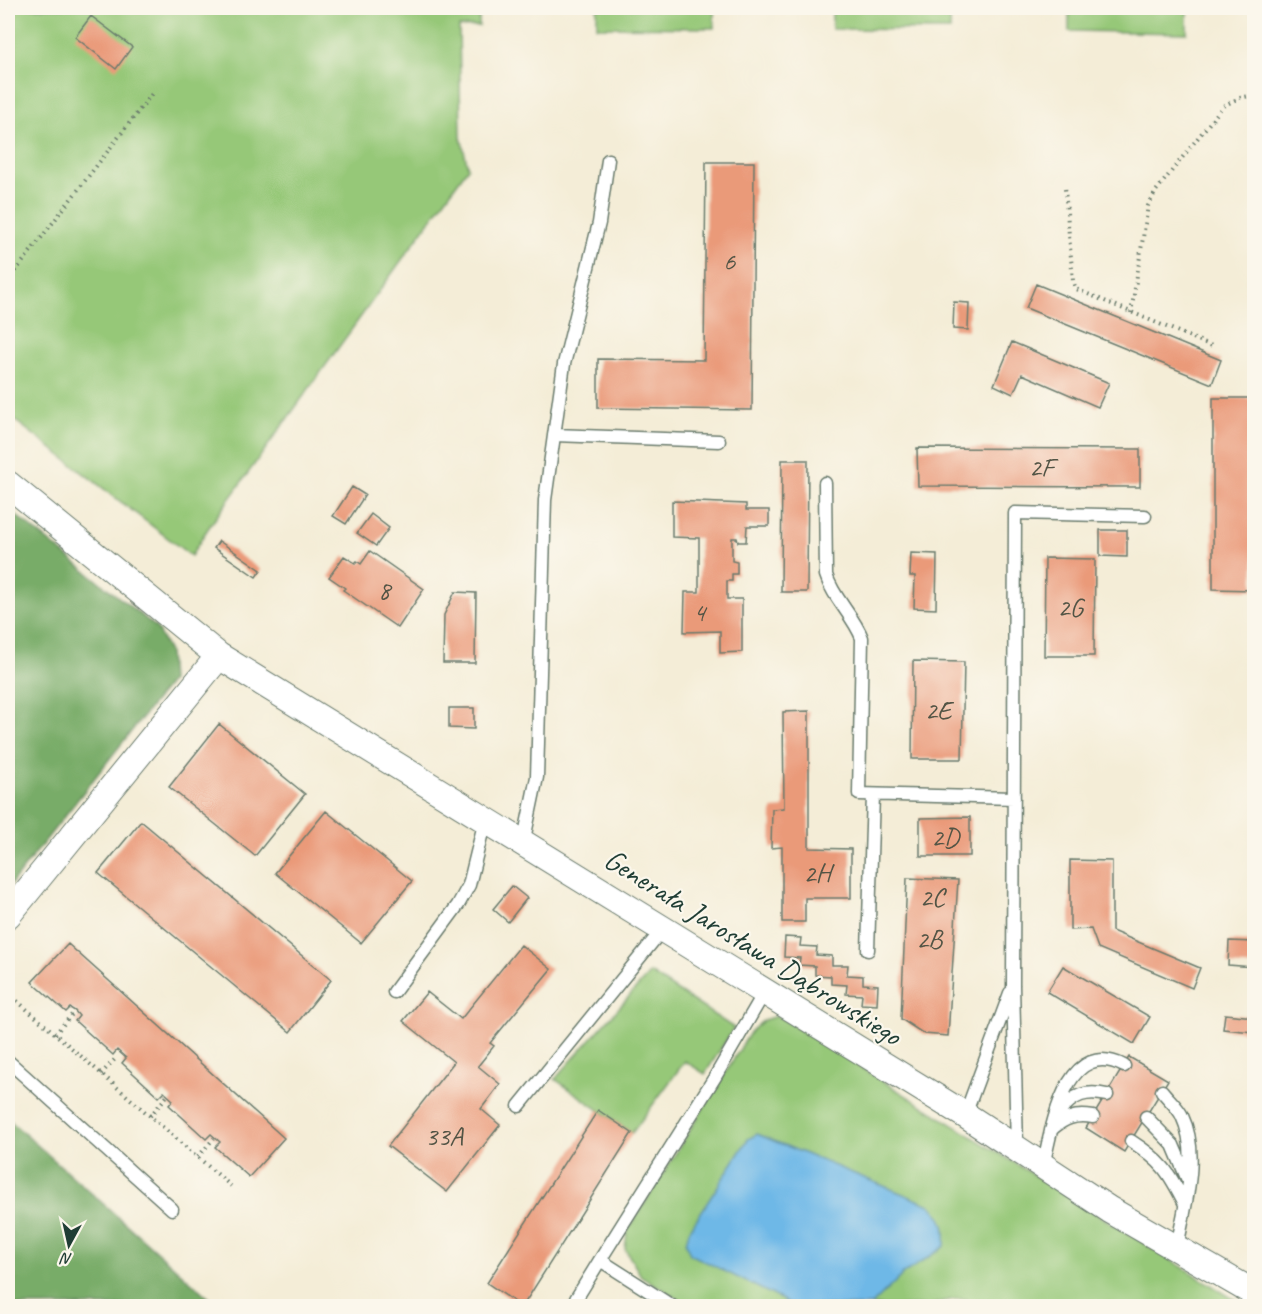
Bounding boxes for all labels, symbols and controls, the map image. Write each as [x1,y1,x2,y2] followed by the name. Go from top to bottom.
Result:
[723,244,736,278] house number: 6
[1029,450,1059,484] house number: 2F
[378,573,393,607] house number: 8
[1057,590,1085,624] house number: 2G
[693,595,708,629] house number: 4
[925,693,955,727] house number: 2E
[931,820,961,854] house number: 2D
[597,840,910,1055] street label: Generała Jarosława Dąbrowskiego
[803,856,835,890] house number: 2H
[920,880,948,914] house number: 2C
[916,922,944,956] house number: 2B
[425,1119,464,1153] house number: 33A
[39,1215,99,1275] north arrow
[58,1248,73,1269] text: N

